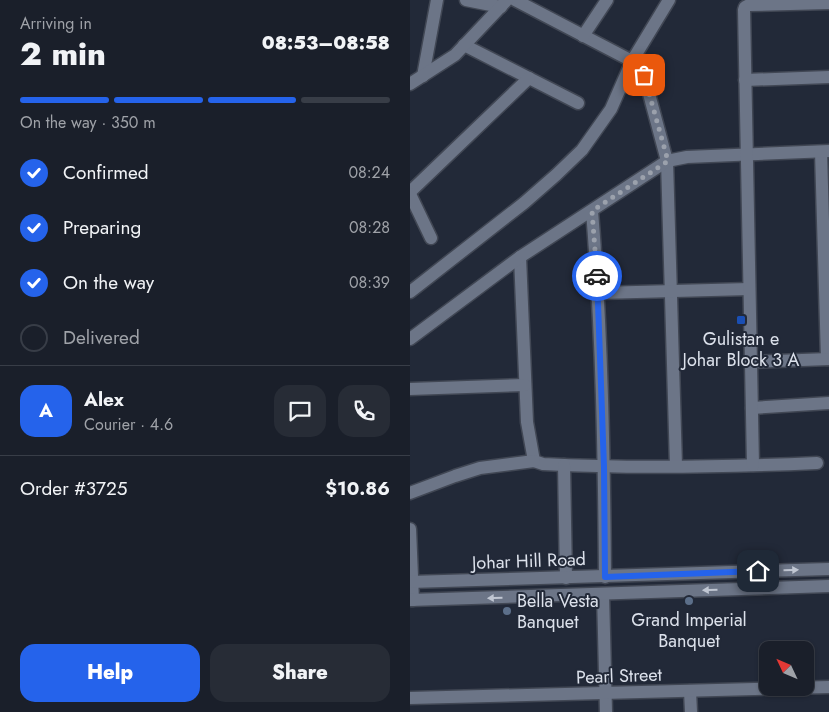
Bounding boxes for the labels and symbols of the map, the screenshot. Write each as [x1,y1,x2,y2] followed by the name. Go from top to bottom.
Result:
[623,54,665,96] pin
[572,251,622,301] courier
[735,314,747,326] marker: Gulistan e Johar Block 3 A
[681,326,800,373] place label: Gulistan e Johar Block 3 A
[470,546,586,576] street label: Johar Hill Road
[737,550,779,592] pin
[783,566,799,574] one-way arrow
[702,587,718,595] one-way arrow
[517,588,599,635] place label: Bella Vesta Banquet
[487,594,503,602] one-way arrow
[683,595,695,607] marker: Grand Imperial Banquet
[501,605,513,617] marker: Bella Vesta Banquet
[631,607,747,654] place label: Grand Imperial Banquet
[759,641,814,696] north arrow
[576,661,663,690] street label: Pearl Street

